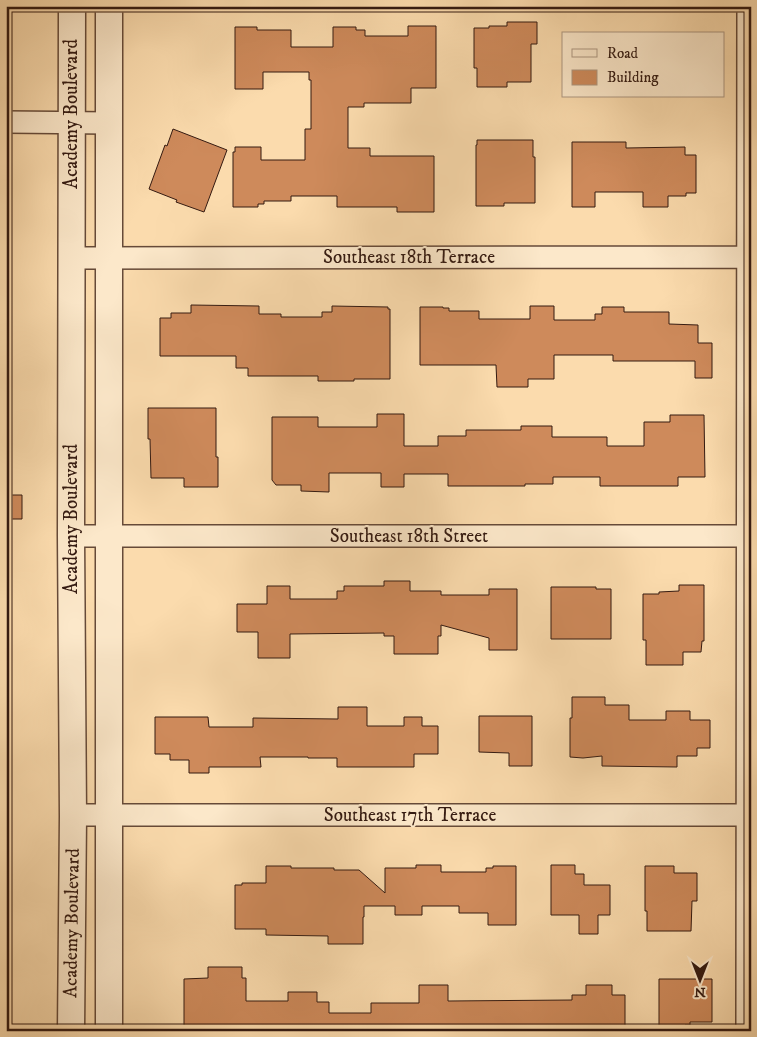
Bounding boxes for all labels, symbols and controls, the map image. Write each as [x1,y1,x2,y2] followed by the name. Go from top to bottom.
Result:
[562,32,724,98] legend
[60,39,83,189] street label: Academy Boulevard
[607,44,639,63] text: Road
[607,68,659,87] text: Building
[323,246,495,269] street label: Southeast 18th Terrace
[60,444,83,594] street label: Academy Boulevard
[330,525,488,548] street label: Southeast 18th Street
[324,804,496,827] street label: Southeast 17th Terrace
[59,847,85,998] street label: Academy Boulevard
[674,954,724,1004] north arrow
[694,983,706,1001] text: N

